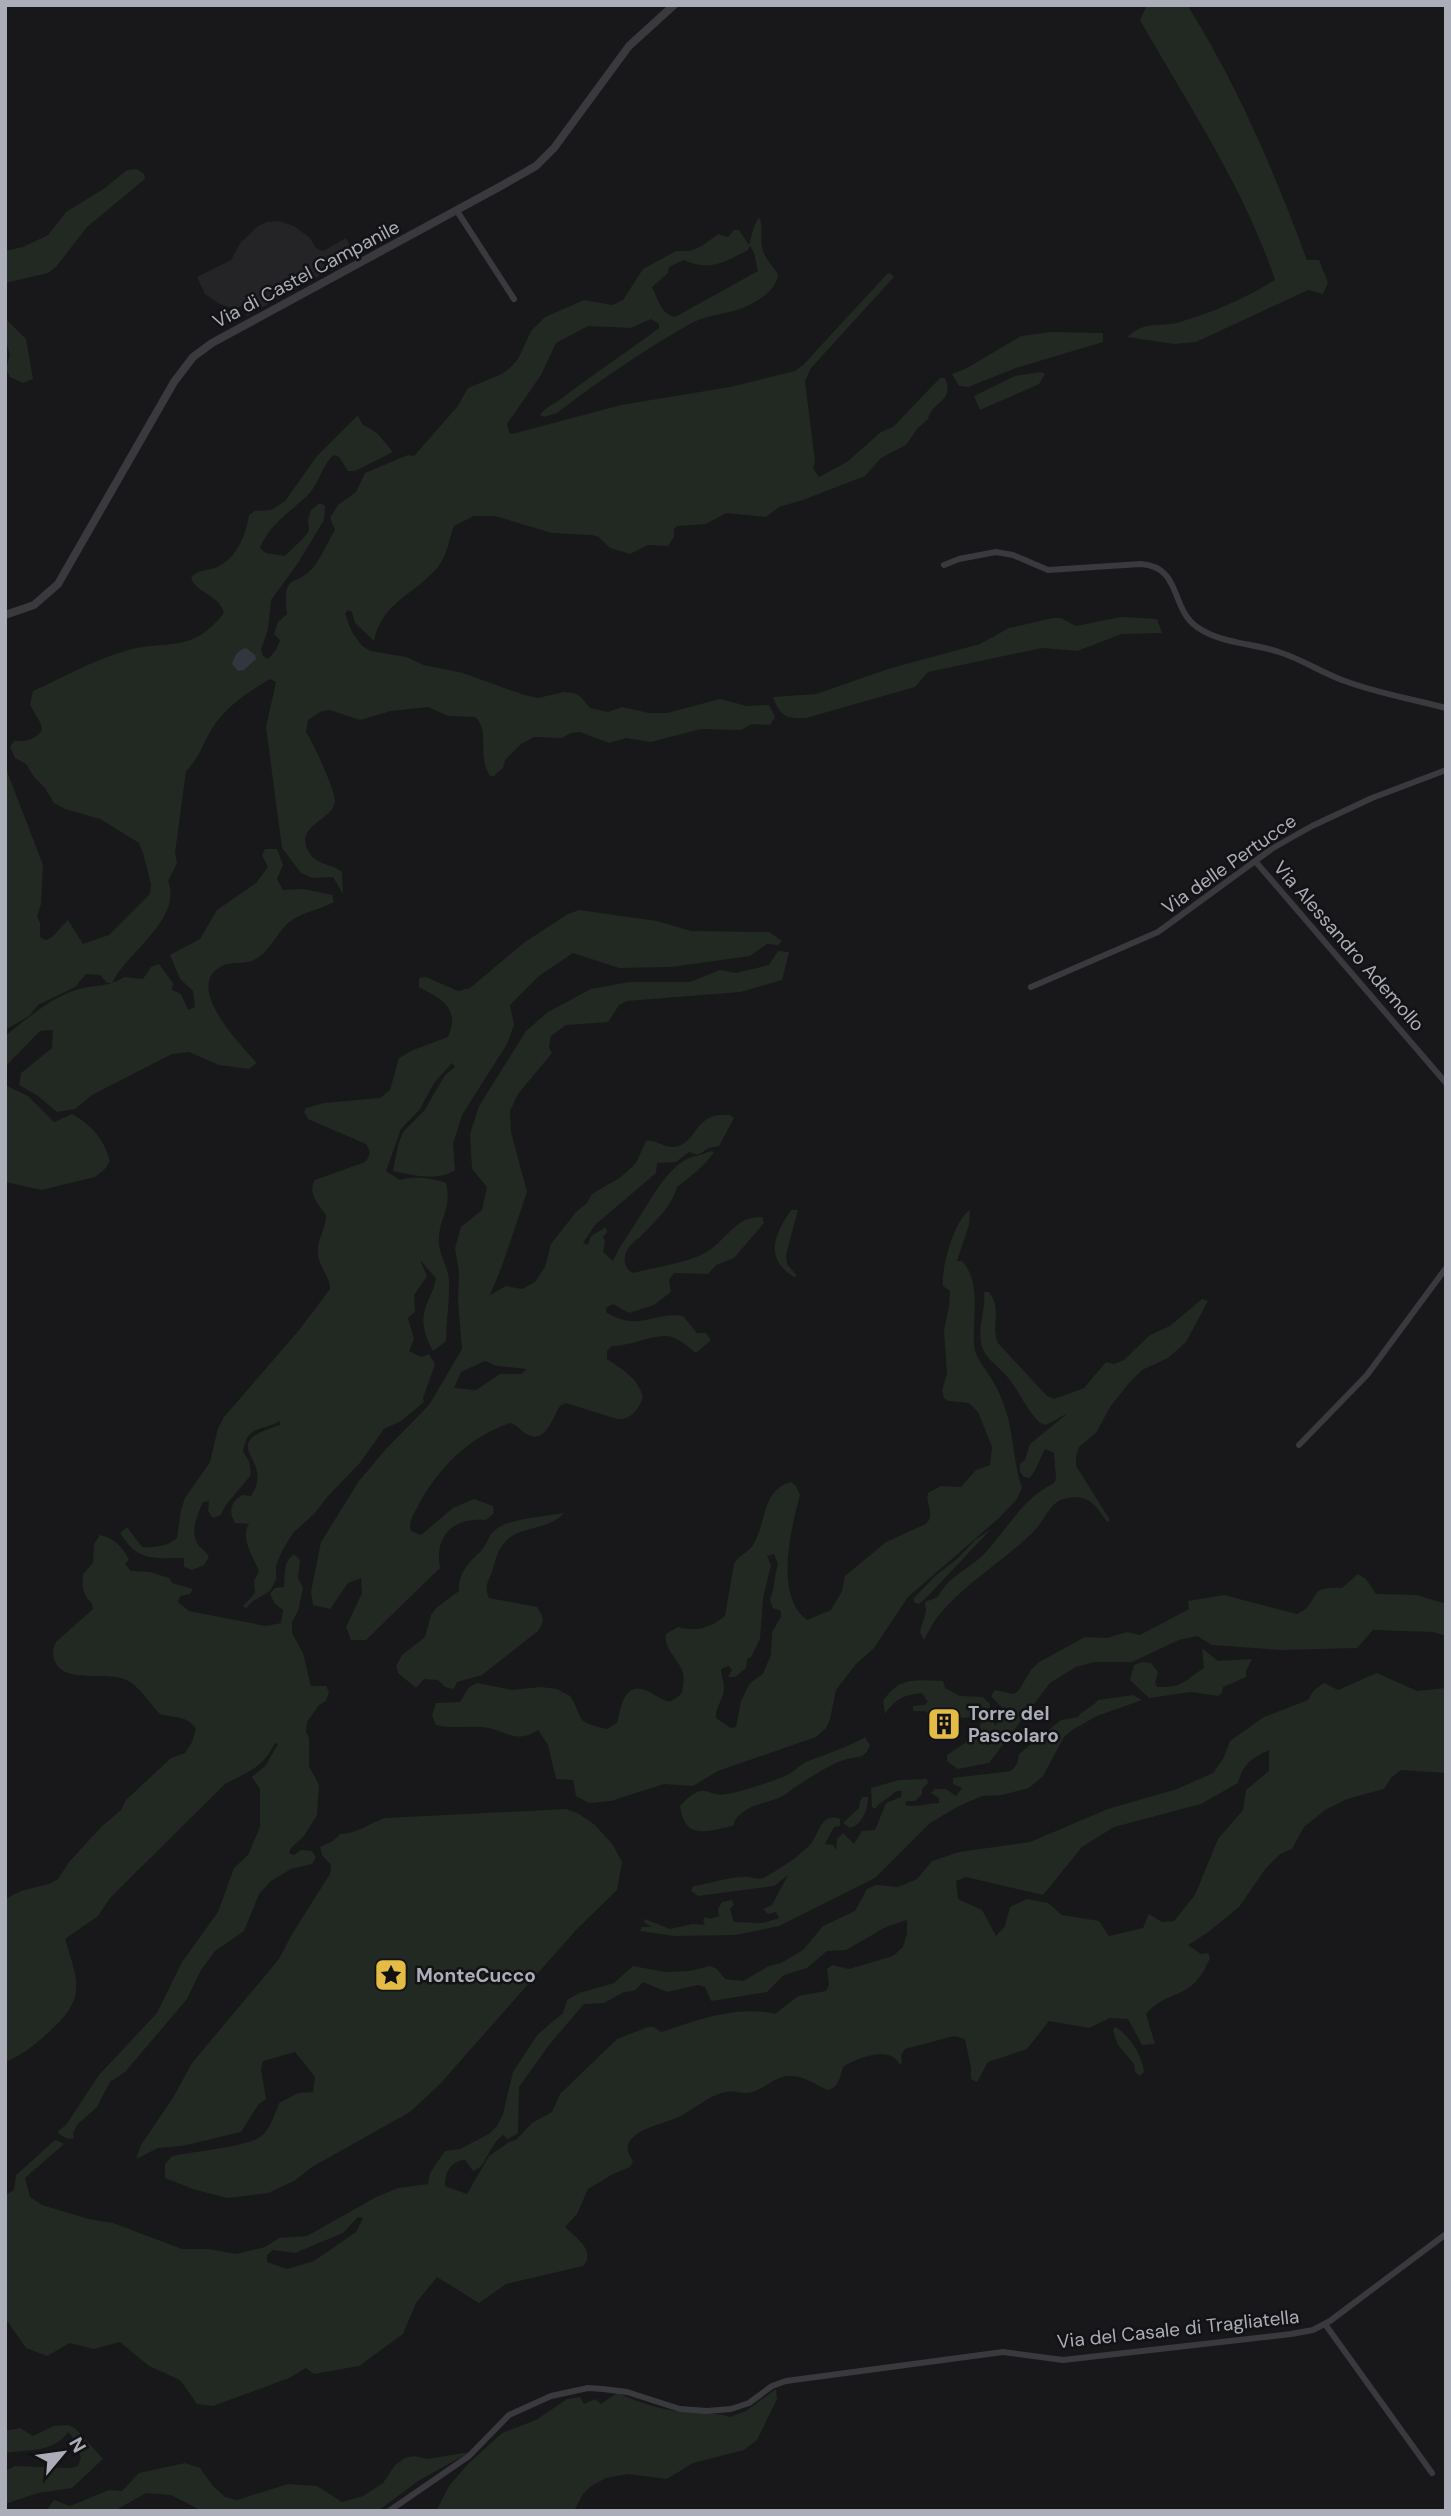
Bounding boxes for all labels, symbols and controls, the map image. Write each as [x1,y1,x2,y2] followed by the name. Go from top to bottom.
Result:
[208,214,404,334] street label: Via di Castel Campanile
[1157,808,1301,920] street label: Via delle Pertucce
[1268,855,1430,1037] street label: Via Alessandro Ademollo
[968,1701,1059,1748] place label: Torre del Pascolaro
[925,1705,963,1743] building icon: Torre del Pascolaro
[372,1956,410,1994] place icon: MonteCucco
[416,1963,536,1988] place label: MonteCucco
[1056,2304,1300,2354] street label: Via del Casale di Tragliatella
[28,2418,98,2488] north arrow
[63,2433,92,2457] text: N

